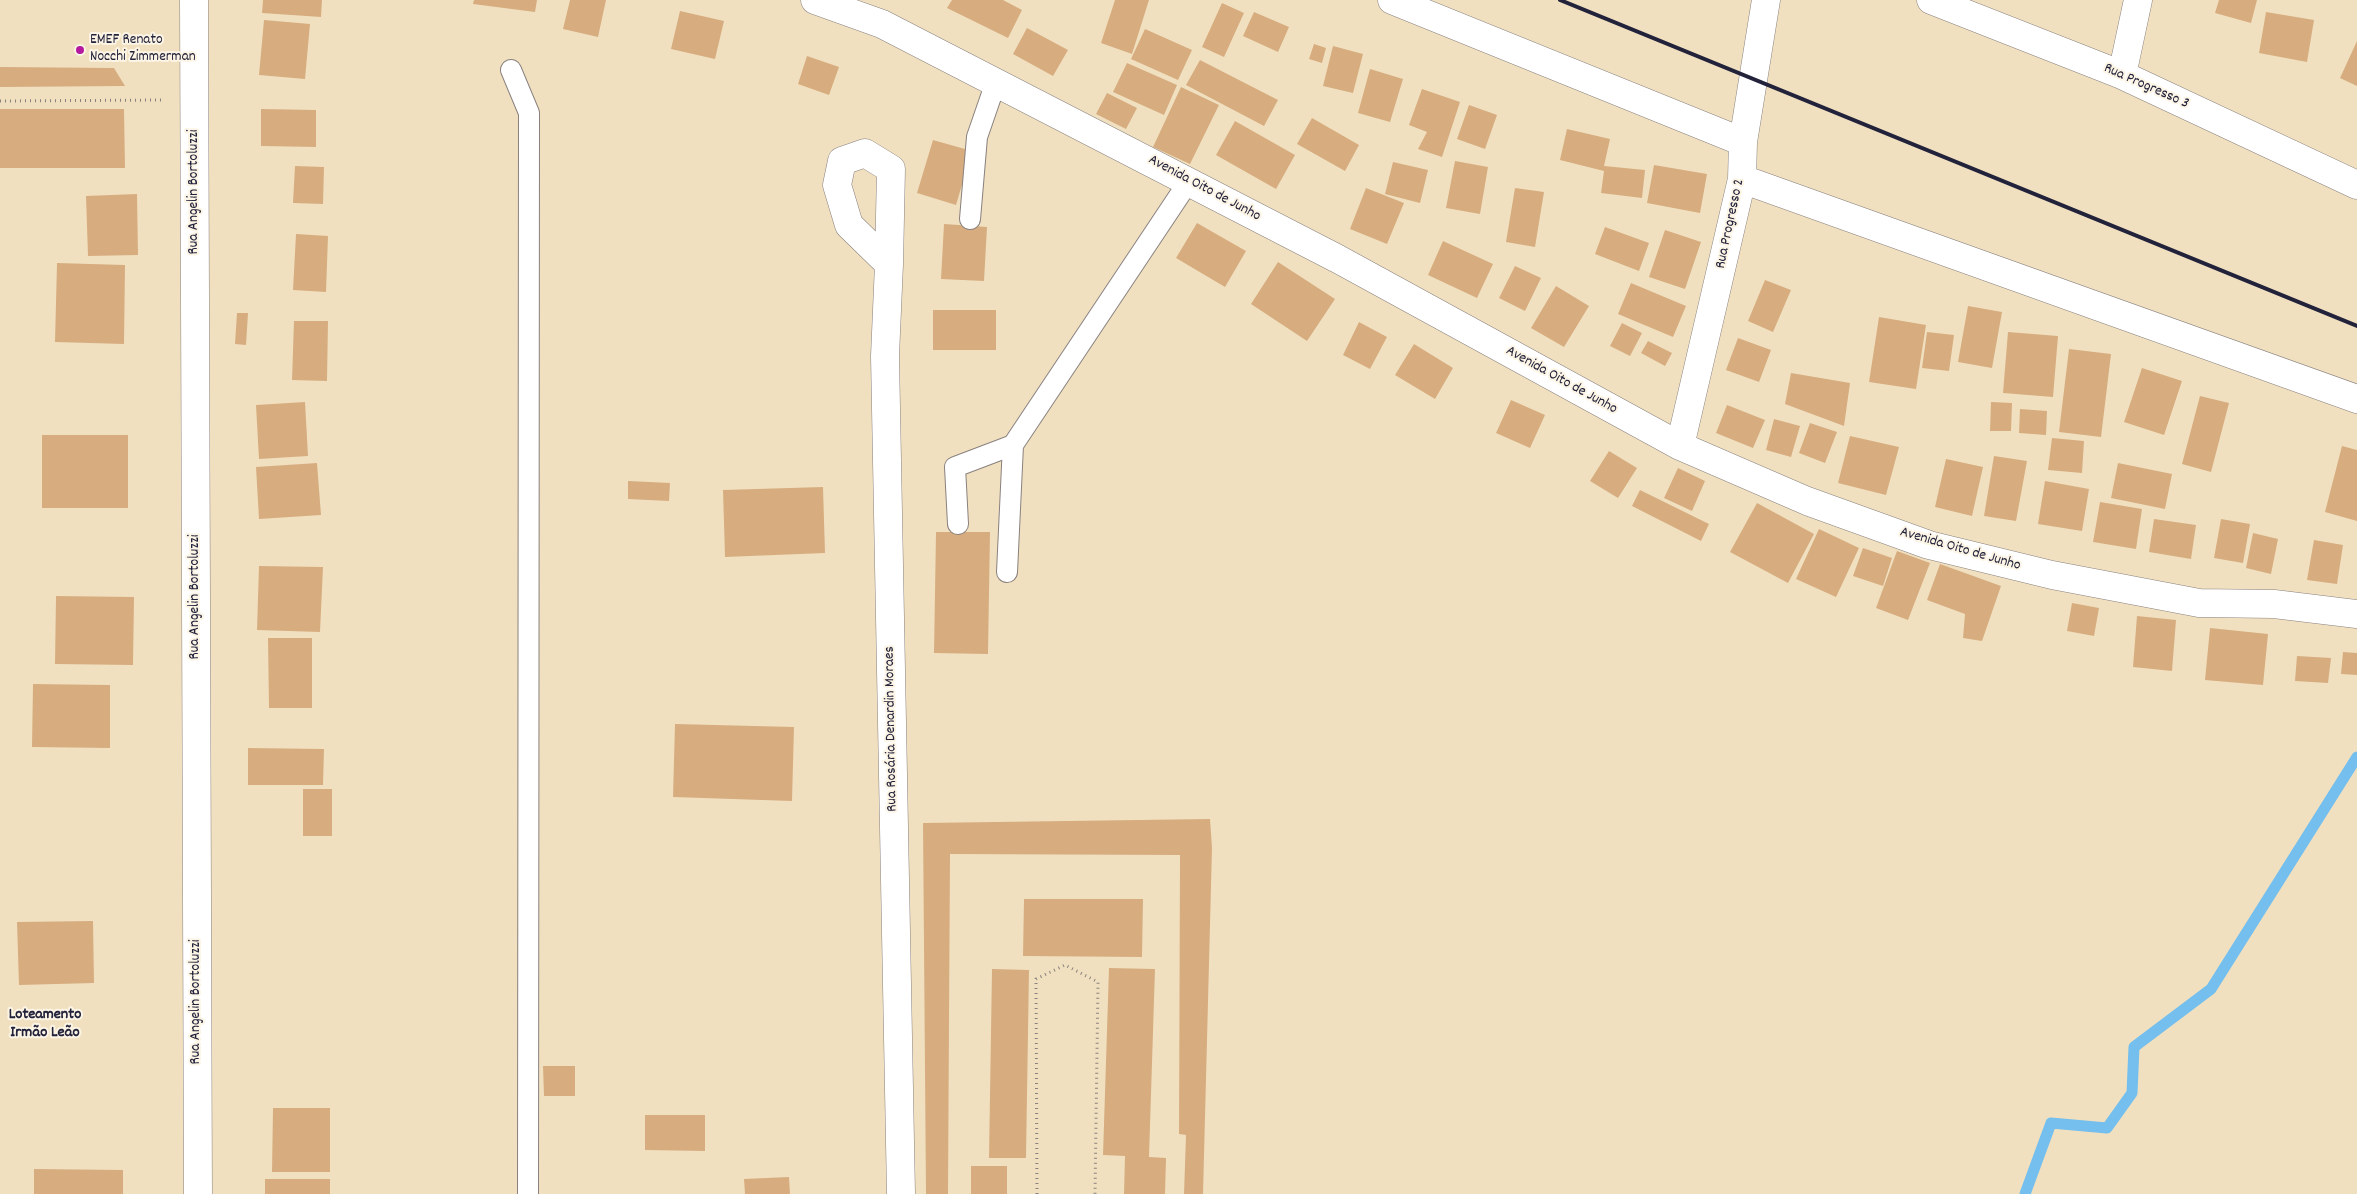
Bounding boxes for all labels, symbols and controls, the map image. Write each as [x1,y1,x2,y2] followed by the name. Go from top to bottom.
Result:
[90,32,196,67] place label: EMEF Renato Nocchi Zimmerman
[74,44,86,56] marker: EMEF Renato Nocchi Zimmerman
[2101,60,2191,114] street label: Rua Progresso 3
[186,130,204,254] street label: Rua Angelin Bortoluzzi
[1145,152,1263,226] street label: Avenida Oito de Junho
[1713,177,1749,271] street label: Rua Progresso 2
[1502,343,1620,419] street label: Avenida Oito de Junho
[1898,524,2022,576] street label: Avenida Oito de Junho
[187,535,205,659] street label: Rua Angelin Bortoluzzi
[882,646,902,812] street label: Rua Rosária Denardin Moraes
[188,940,206,1064] street label: Rua Angelin Bortoluzzi
[9,1006,81,1044] district label: Loteamento Irmão Leão

